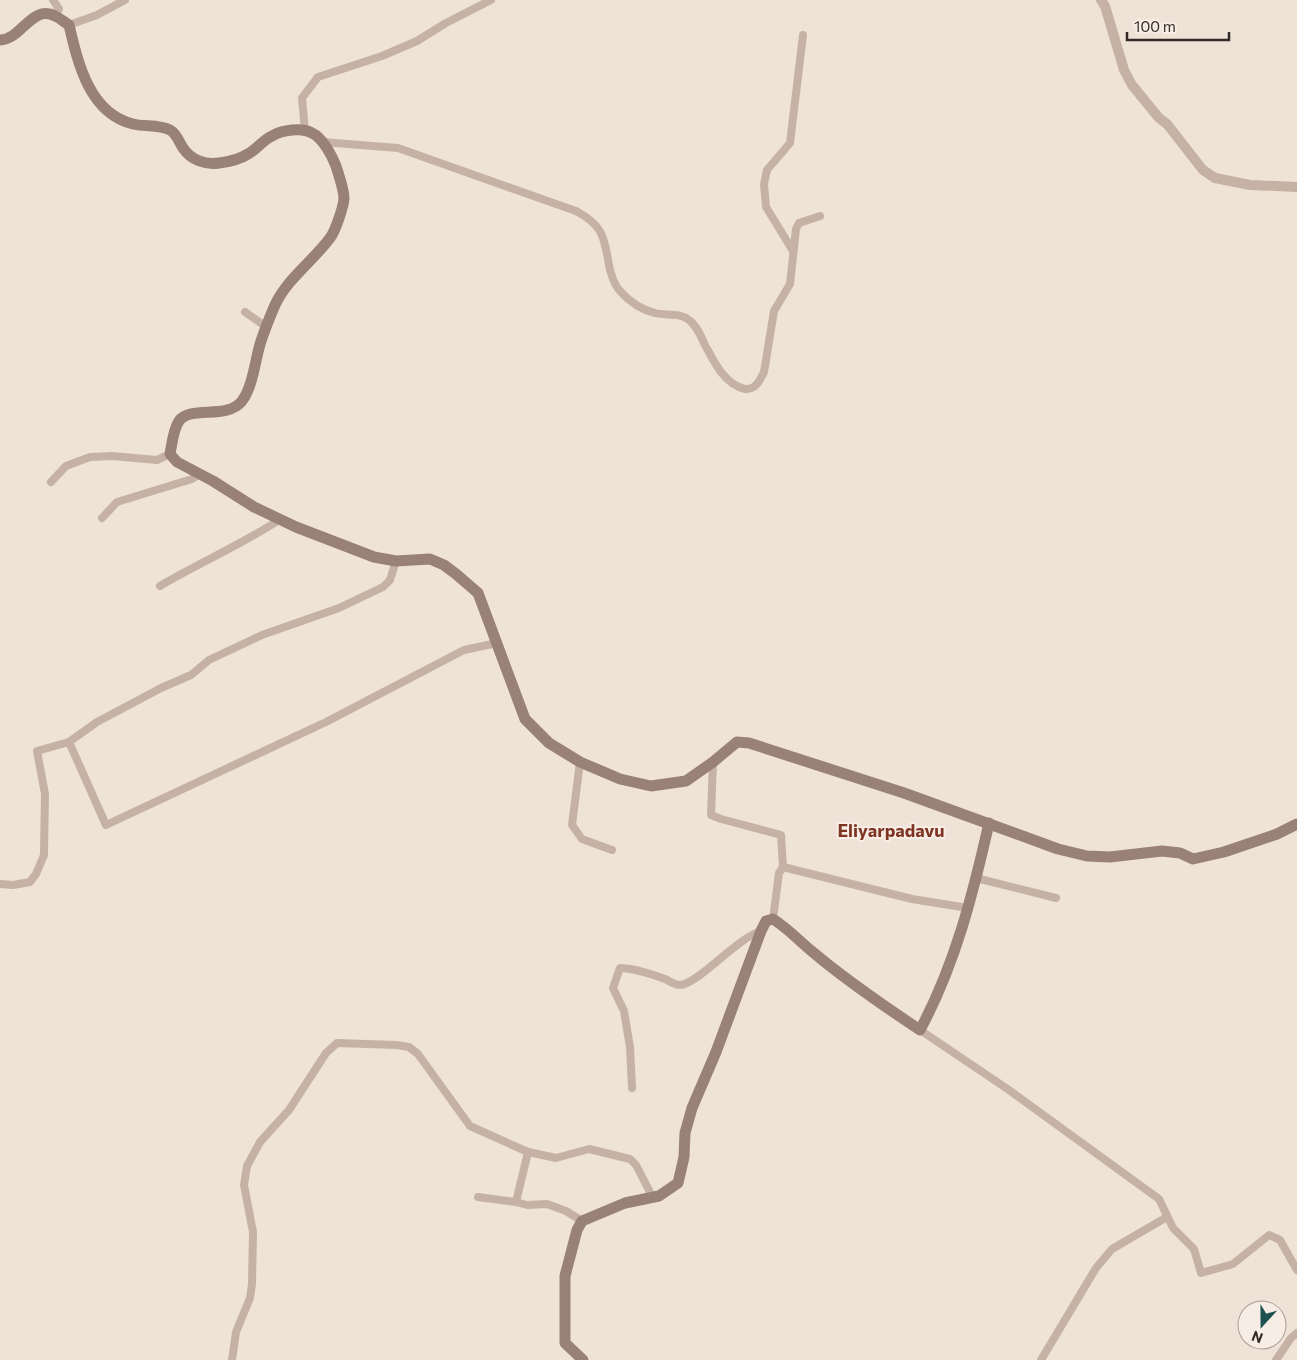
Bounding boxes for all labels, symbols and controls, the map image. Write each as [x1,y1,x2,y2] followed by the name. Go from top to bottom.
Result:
[1127,10,1230,42] scale bar
[1134,17,1176,35] text: 100 m
[837,819,945,841] district label: Eliyarpadavu
[1237,1300,1287,1350] north arrow
[1249,1328,1265,1347] text: N

